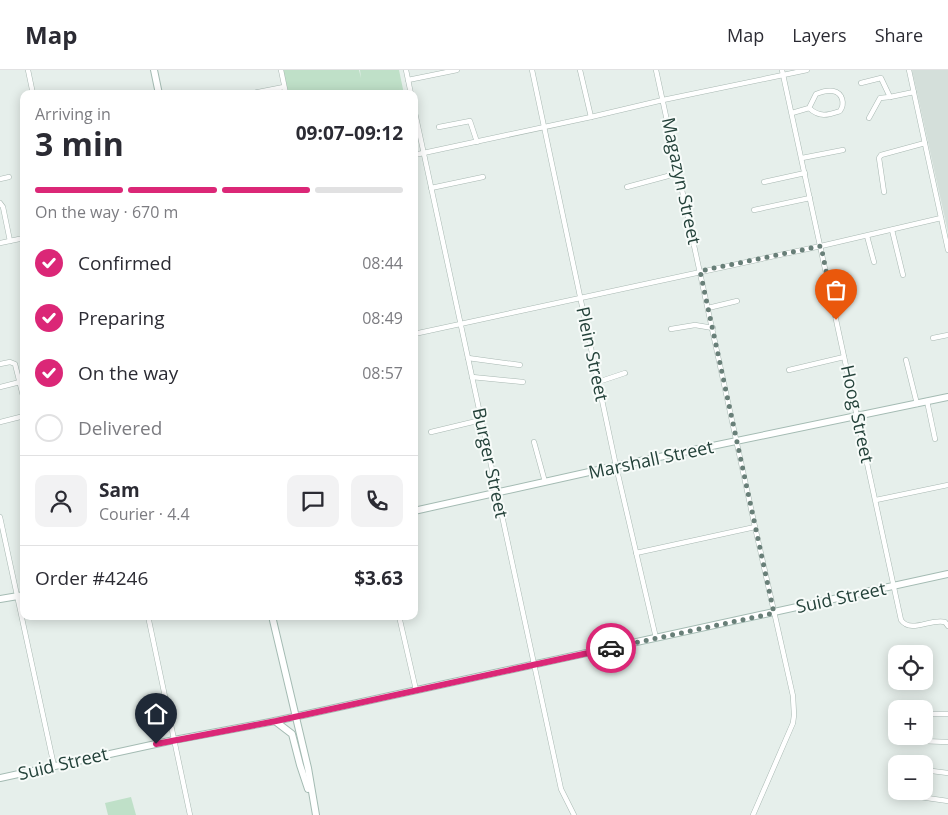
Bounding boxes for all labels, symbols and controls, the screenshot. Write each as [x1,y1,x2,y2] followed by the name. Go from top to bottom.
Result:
[25,18,77,51] text: Map
[727,23,764,47] text: Map
[792,23,847,47] text: Layers
[875,23,923,47] text: Share
[35,103,111,125] text: Arriving in
[657,115,707,247] street label: Magazyn Street
[296,120,403,146] text: 09:07–09:12
[35,122,124,165] text: 3 min
[35,201,178,223] text: On the way · 670 m
[35,249,63,277] icon: check
[78,250,172,276] text: Confirmed
[362,252,403,274] text: 08:44
[815,269,857,320] pin
[822,276,850,304] icon: bag
[35,304,63,332] icon: check
[571,304,615,403] street label: Plein Street
[78,305,165,331] text: Preparing
[362,307,403,329] text: 08:49
[35,359,63,387] icon: check
[78,360,178,386] text: On the way
[362,362,403,384] text: 08:57
[836,363,880,465] street label: Hoog Street
[468,405,514,520] street label: Burger Street
[78,415,162,441] text: Delivered
[586,434,716,484] street label: Marshall Street
[35,475,87,527] button: person
[287,475,339,527] button: chat
[351,475,403,527] button: phone
[99,477,140,503] text: Sam
[99,503,190,525] text: Courier · 4.4
[35,565,148,591] text: Order #4246
[354,565,403,591] text: $3.63
[794,576,888,618] street label: Suid Street
[586,623,636,673] courier
[597,634,625,662] icon: car
[888,645,933,800] map controls
[888,645,933,690] button: locate
[135,693,177,744] pin
[142,700,170,728] icon: home
[888,700,933,745] button: +
[16,741,110,785] street label: Suid Street
[888,755,933,800] button: −

